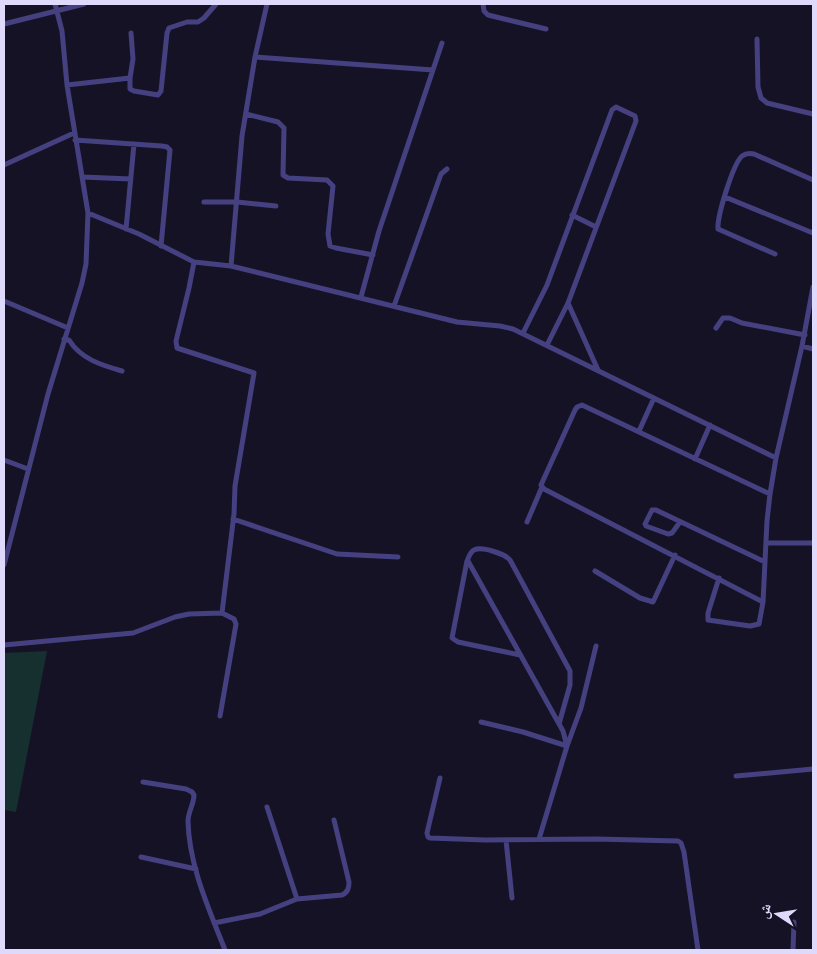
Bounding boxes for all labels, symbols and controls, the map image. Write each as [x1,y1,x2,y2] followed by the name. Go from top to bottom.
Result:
[752,889,802,939] north arrow
[753,902,775,920] text: ش

